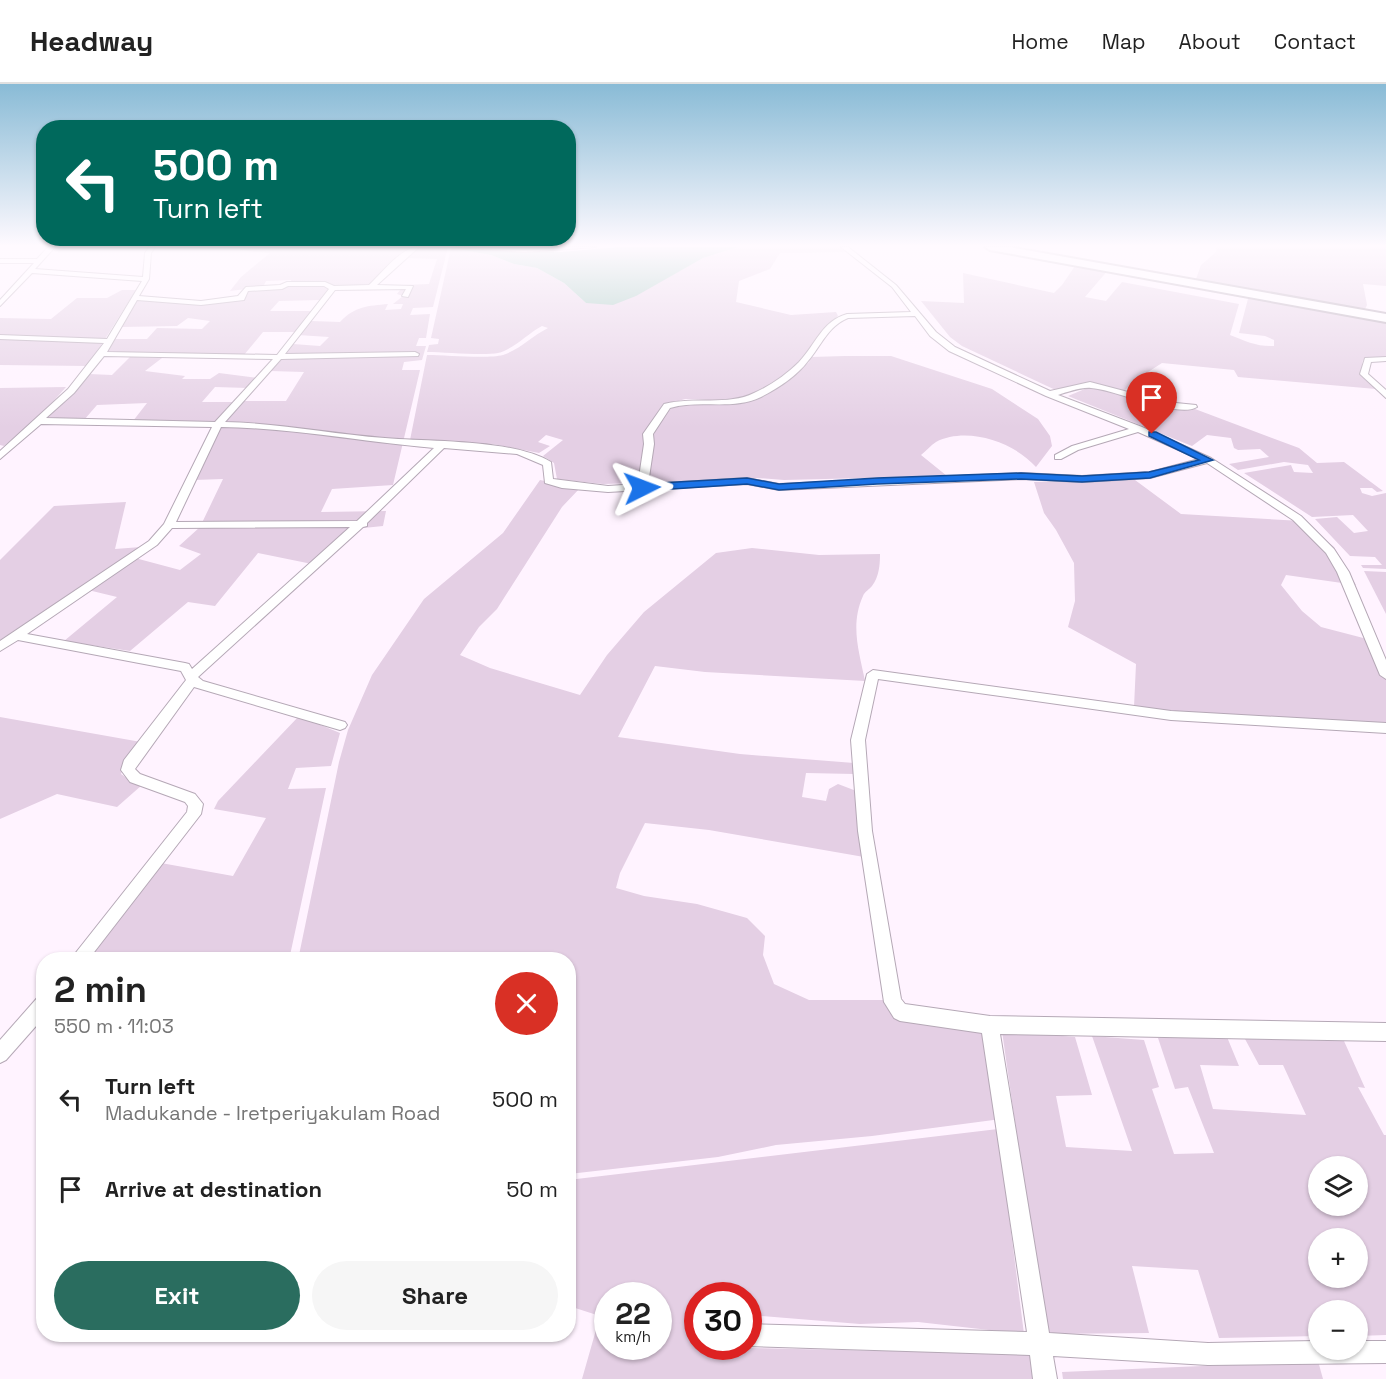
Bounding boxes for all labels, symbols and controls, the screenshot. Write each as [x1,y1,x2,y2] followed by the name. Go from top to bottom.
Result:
[30,23,153,59] text: Headway
[1011,28,1069,55] text: Home
[1102,28,1146,55] text: Map
[1179,28,1241,55] text: About
[1274,28,1356,55] text: Contact
[153,139,279,192] text: 500 m
[54,144,132,222] icon: left
[153,191,263,226] text: Turn left
[1126,372,1177,434] pin
[1135,381,1168,414] icon: arrive
[610,456,674,520] position arrow
[54,967,147,1013] text: 2 min
[495,972,558,1035] button: close
[54,1013,174,1039] text: 550 m · 11:03
[105,1072,195,1100] text: Turn left
[54,1083,87,1116] icon: left
[492,1085,558,1113] text: 500 m
[105,1100,440,1126] text: Madukande - Iretperiyakulam Road
[1308,1156,1368,1360] map controls
[1308,1156,1368,1216] button: layers
[54,1173,87,1206] icon: arrive
[105,1175,322,1203] text: Arrive at destination
[506,1175,558,1203] text: 50 m
[1308,1228,1368,1288] button: +
[54,1261,300,1330] button: Exit
[312,1261,558,1330] button: Share
[684,1282,762,1360] speed limit sign: 30
[615,1294,651,1333] text: 22
[1308,1300,1368,1360] button: −
[615,1327,651,1346] text: km/h

